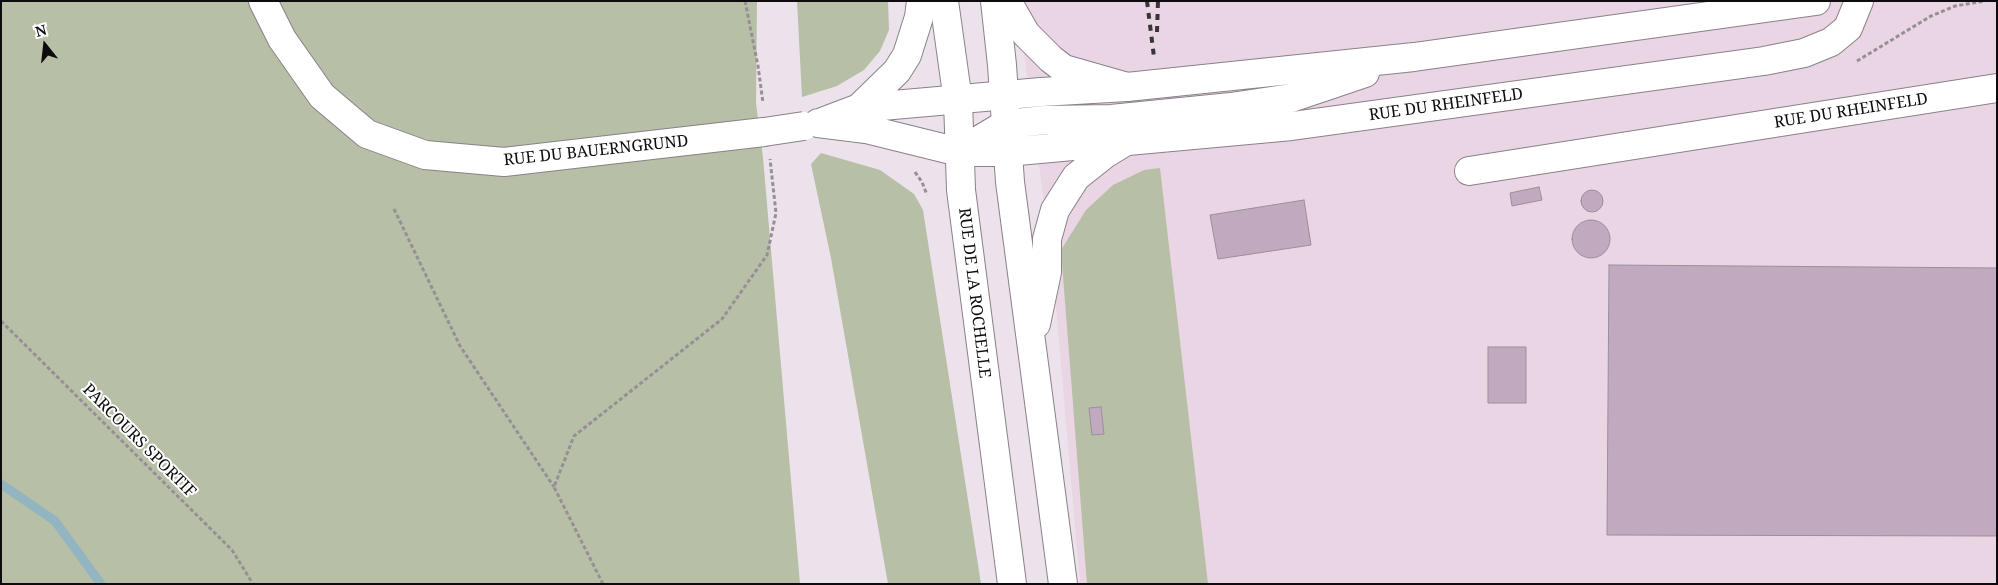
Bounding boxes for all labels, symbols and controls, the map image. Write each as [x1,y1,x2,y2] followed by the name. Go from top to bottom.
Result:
[33,19,49,41] text: N
[20,20,70,70] north arrow
[1368,85,1524,125] street label: RUE DU RHEINFELD
[1773,89,1929,133] street label: RUE DU RHEINFELD
[503,132,689,170] street label: RUE DU BAUERNGRUND
[954,207,994,379] street label: RUE DE LA ROCHELLE
[78,380,200,502] street label: PARCOURS SPORTIF

